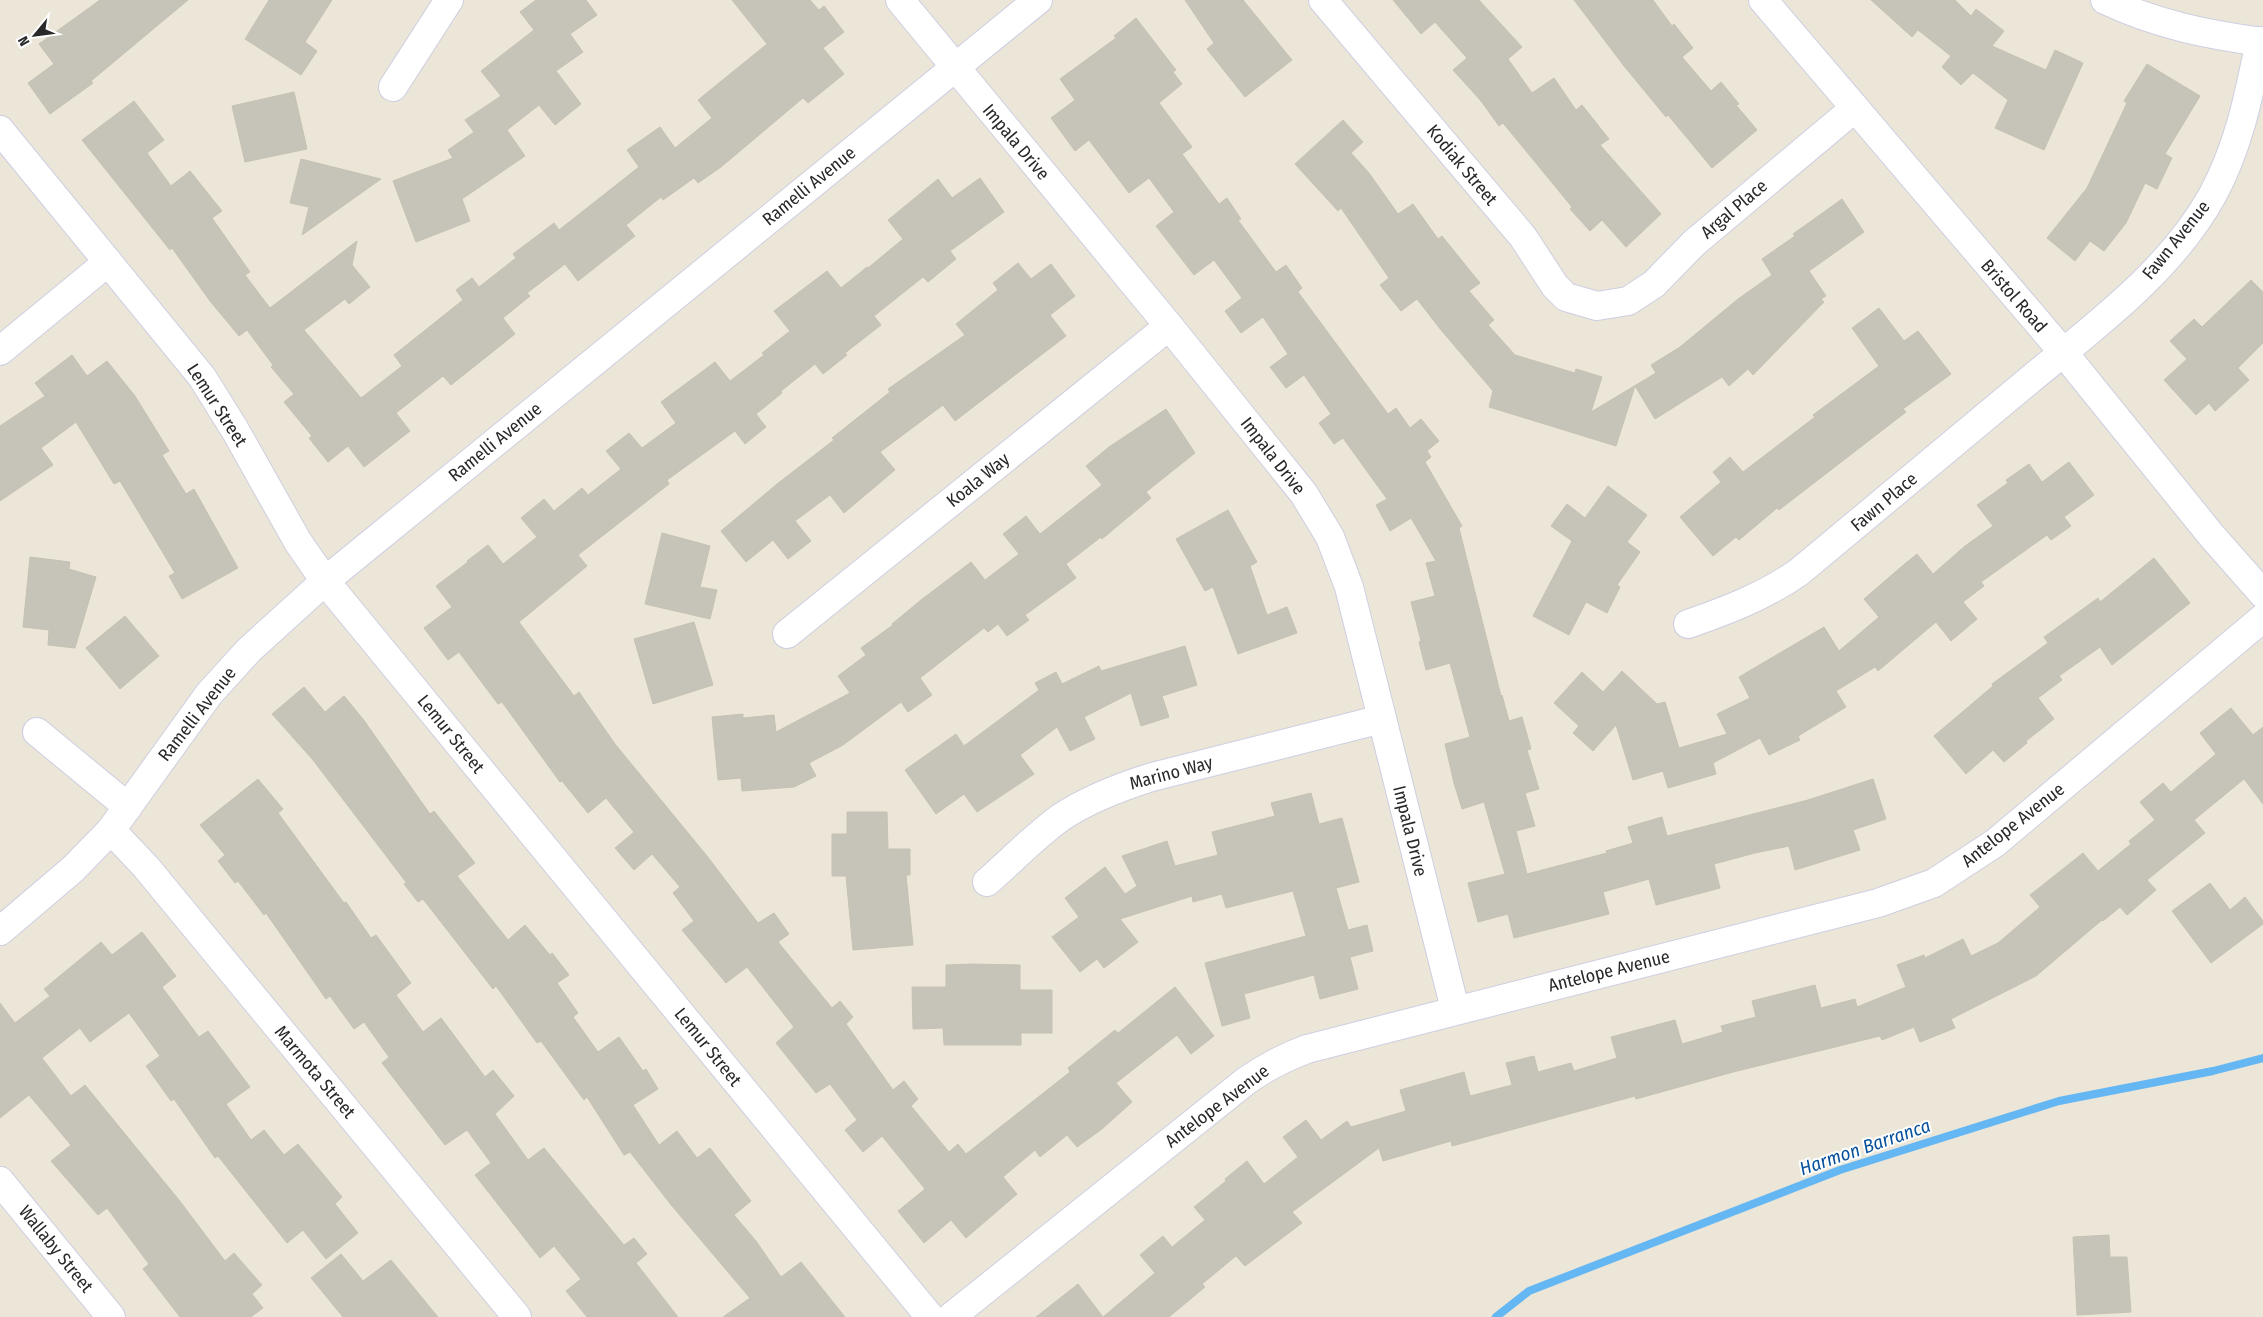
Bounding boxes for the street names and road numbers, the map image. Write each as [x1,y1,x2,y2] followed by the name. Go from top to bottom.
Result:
[978,100,1054,185] street label: Impala Drive
[1422,120,1502,210] street label: Kodiak Street
[758,142,860,230] street label: Ramelli Avenue
[1696,175,1772,243] street label: Argal Place
[2138,196,2215,284] street label: Fawn Avenue
[1976,255,2052,337] street label: Bristol Road
[182,359,252,451] street label: Lemur Street
[444,398,546,486] street label: Ramelli Avenue
[1236,413,1310,499] street label: Impala Drive
[942,448,1014,512] street label: Koala Way
[1846,468,1922,536] street label: Fawn Place
[153,662,241,766] street label: Ramelli Avenue
[413,690,489,778] street label: Lemur Street
[1127,751,1215,795] street label: Marino Way
[1957,778,2069,872] street label: Antelope Avenue
[1388,783,1432,879] street label: Impala Drive
[1546,945,1672,997] street label: Antelope Avenue
[670,1003,746,1091] street label: Lemur Street
[270,1021,360,1123] street label: Marmota Street
[1161,1060,1273,1152] street label: Antelope Avenue
[14,1201,98,1297] street label: Wallaby Street

